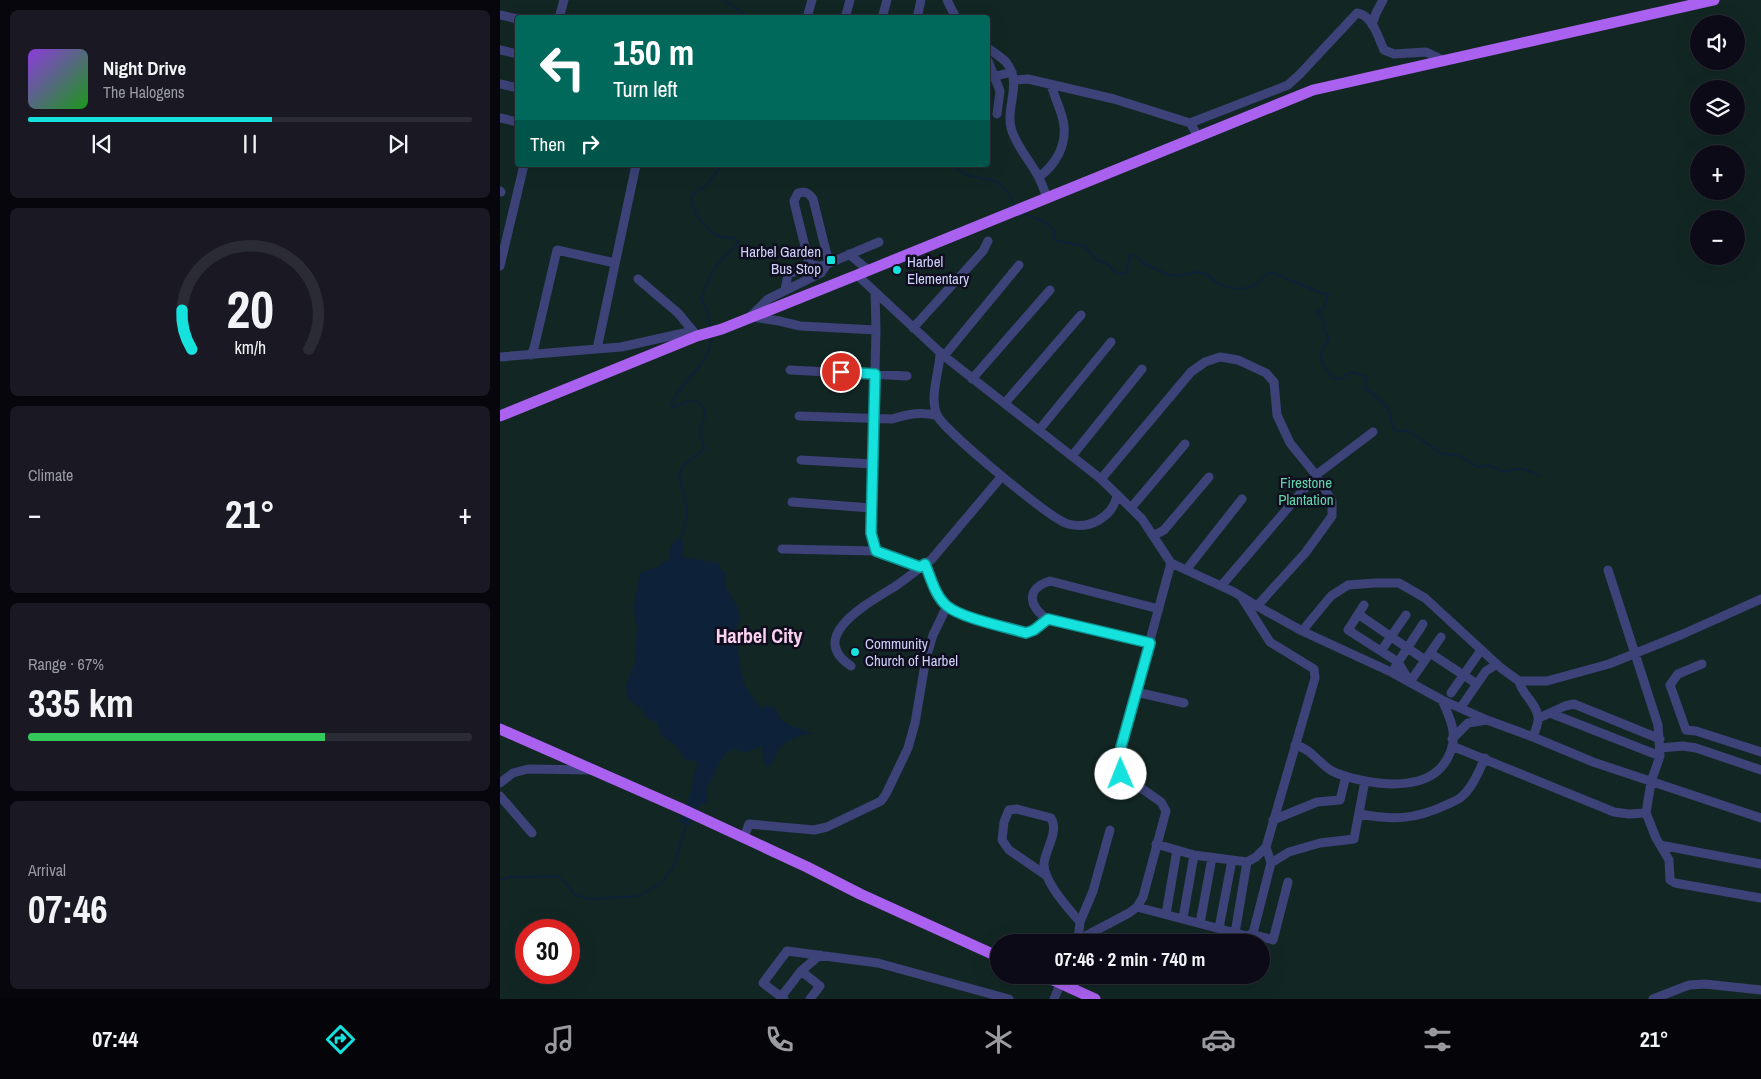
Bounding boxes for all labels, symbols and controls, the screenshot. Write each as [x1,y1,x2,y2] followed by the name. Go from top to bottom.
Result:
[1690,15,1745,265] map controls
[1690,15,1745,70] button: sound
[613,29,694,76] text: 150 m
[530,35,595,100] icon: left
[103,55,186,81] text: Night Drive
[613,74,678,104] text: Turn left
[1690,80,1745,135] button: layers
[103,81,185,103] text: The Halogens
[88,130,116,158] icon: previous
[236,130,264,158] icon: pause
[384,130,412,158] icon: next
[576,130,604,158] icon: right
[530,131,566,157] text: Then
[1690,145,1745,200] button: +
[1690,210,1745,265] button: −
[740,241,821,279] place label: Harbel Garden Bus Stop
[907,251,970,289] place label: Harbel Elementary
[825,254,837,266] marker: Harbel Garden Bus Stop
[891,264,903,276] marker: Harbel Elementary
[226,274,274,344] text: 20
[234,336,266,360] text: km/h
[820,351,862,393] pin
[827,358,855,386] icon: arrive
[28,464,73,486] text: Climate
[1278,472,1334,510] park label: Firestone Plantation
[225,489,275,540] text: 21°
[28,495,41,533] text: −
[459,495,472,533] text: +
[716,622,803,649] district label: Harbel City
[865,633,958,671] place label: Community Church of Harbel
[849,646,861,658] marker: Community Church of Harbel
[28,653,104,675] text: Range · 67%
[28,678,134,729] text: 335 km
[1094,747,1146,799] position arrow
[28,859,66,881] text: Arrival
[28,884,108,935] text: 07:46
[515,919,580,984] speed limit sign: 30
[1055,946,1205,972] text: 07:46 · 2 min · 740 m
[323,1022,358,1057] icon: directions
[542,1022,577,1057] icon: music
[762,1022,797,1057] icon: phone
[981,1022,1016,1057] icon: climate
[1201,1022,1236,1057] icon: car
[1420,1022,1455,1057] icon: filters
[92,1024,138,1054] text: 07:44
[1640,1024,1669,1054] text: 21°

